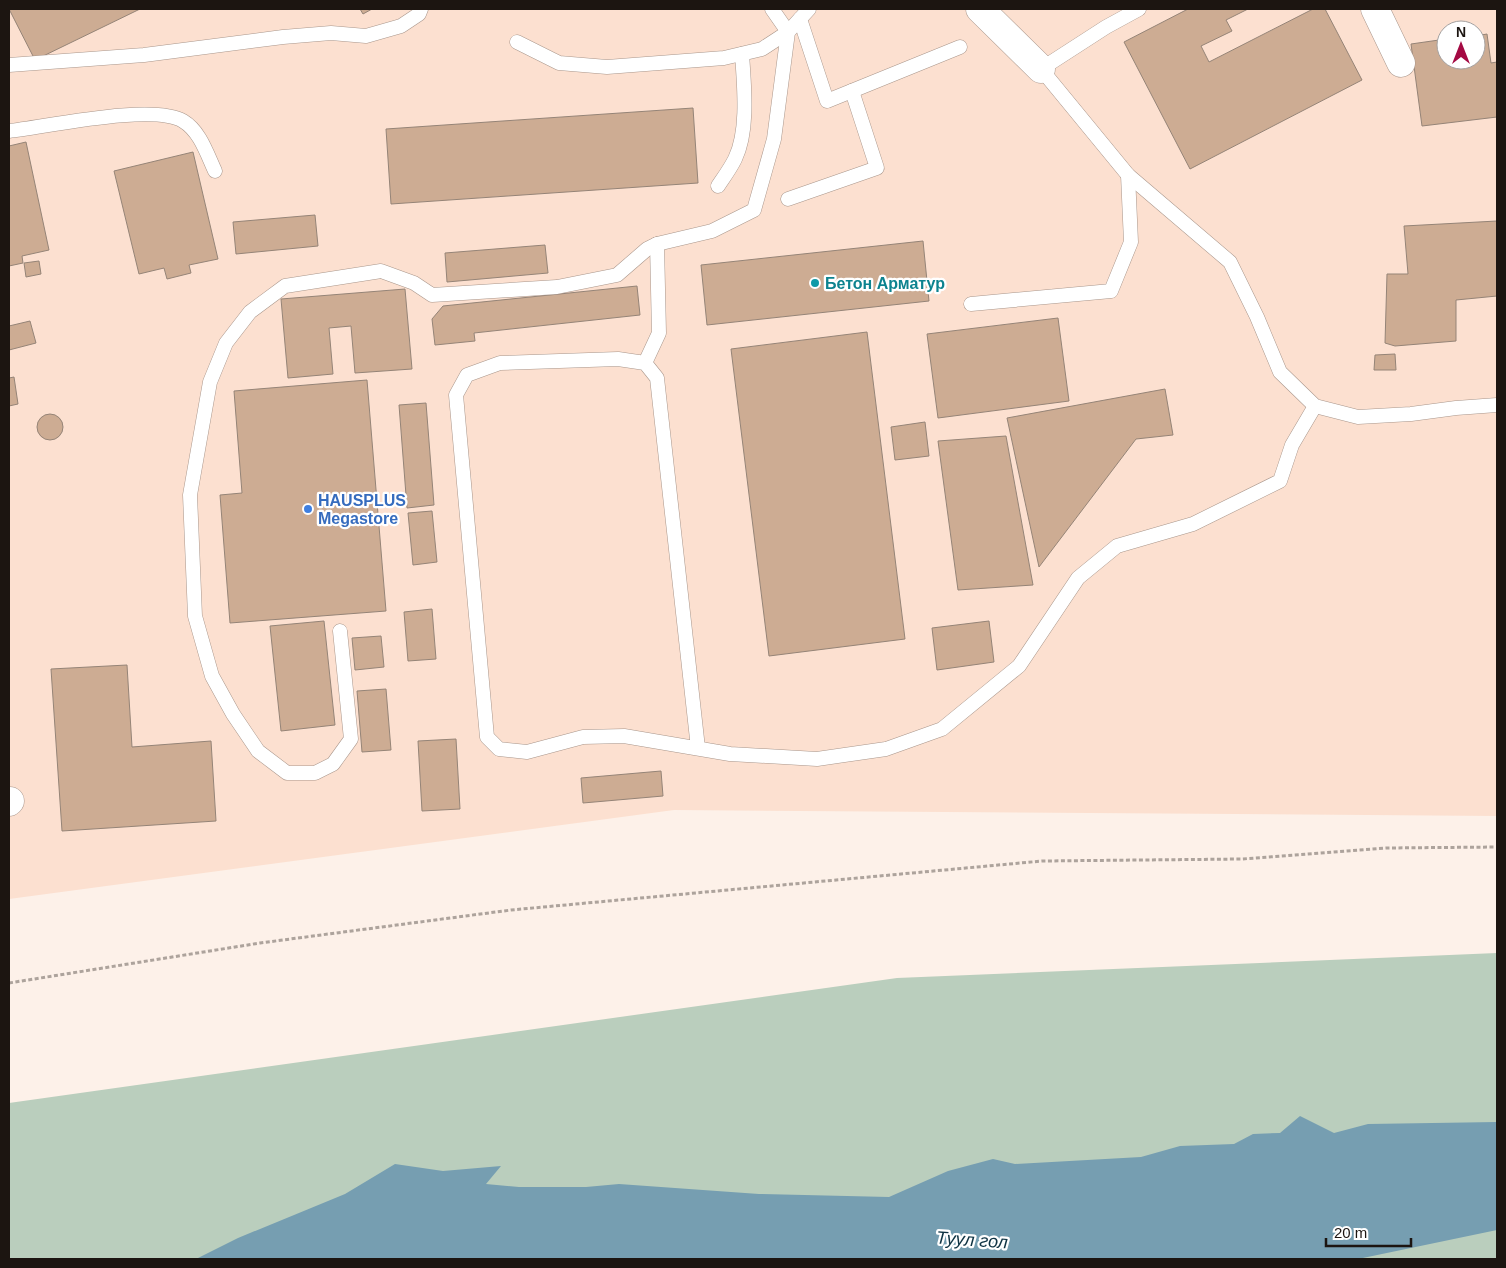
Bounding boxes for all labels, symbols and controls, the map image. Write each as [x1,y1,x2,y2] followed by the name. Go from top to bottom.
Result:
[1436,20,1486,70] north arrow
[1456,24,1466,40] text: N
[825,275,945,292] place label: Бетон Арматур
[809,277,821,289] marker: Бетон Арматур
[318,492,406,527] place label: HAUSPLUS Megastore
[302,503,314,515] marker: HAUSPLUS Megastore
[1326,1216,1411,1248] scale bar
[1334,1224,1367,1241] text: 20 m
[935,1228,1009,1252] water label: Туул гол

